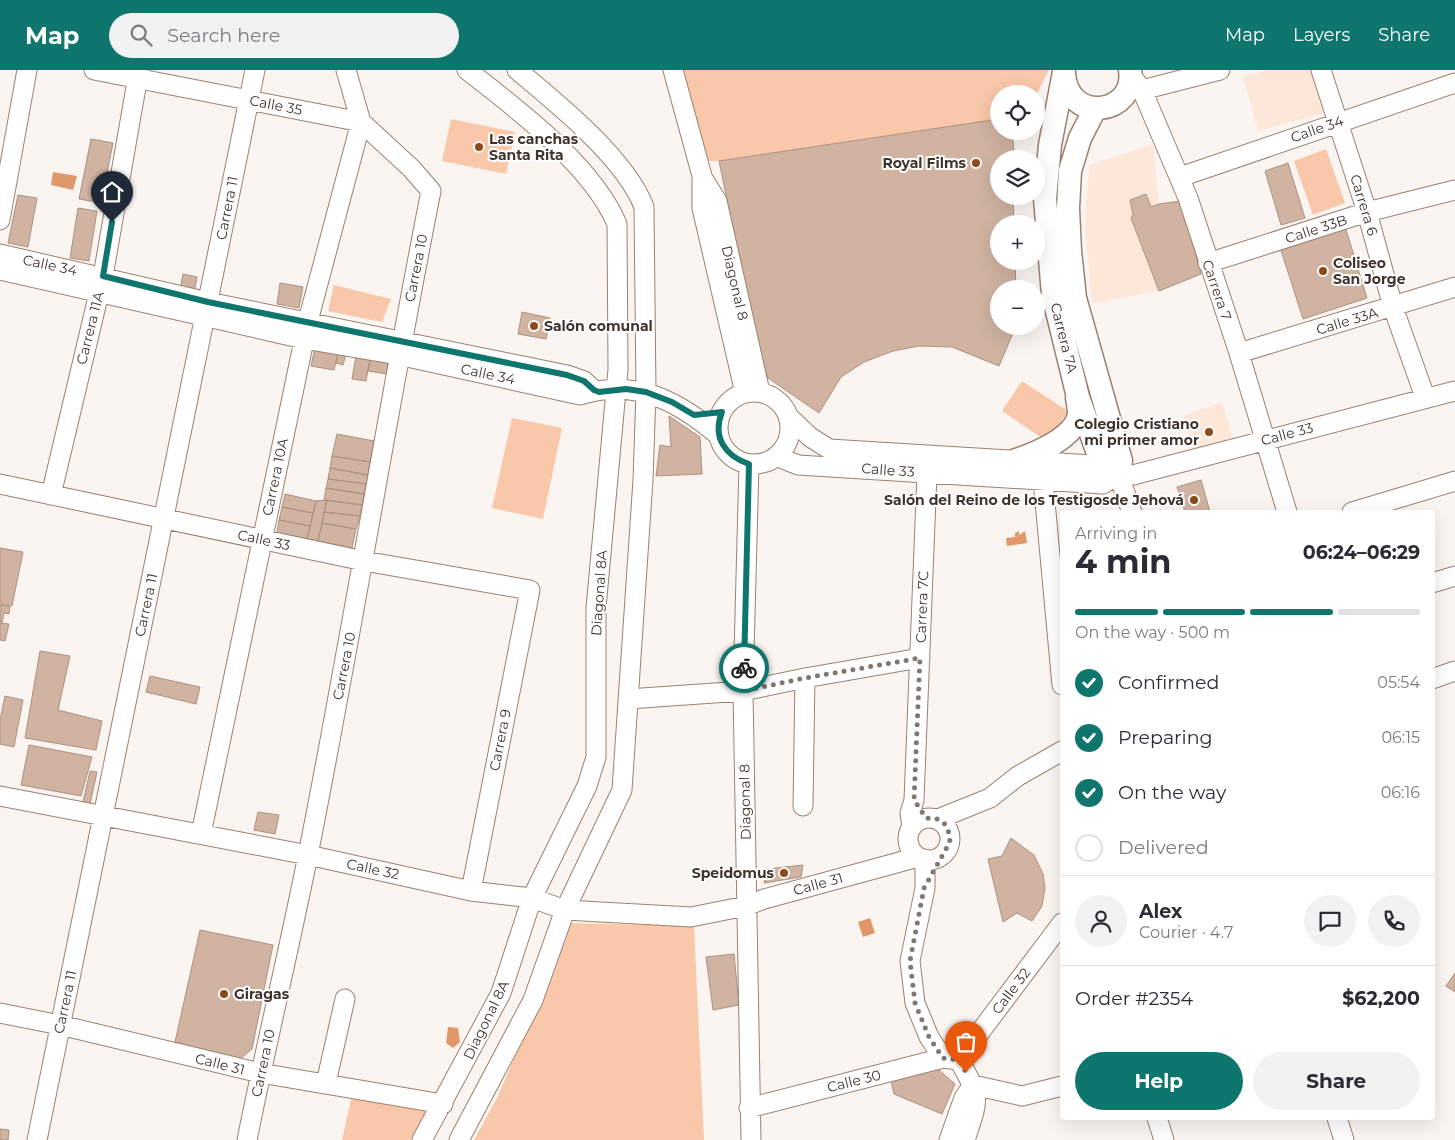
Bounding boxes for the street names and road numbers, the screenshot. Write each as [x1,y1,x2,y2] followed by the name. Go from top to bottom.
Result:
[248,91,304,119] street label: Calle 35
[1288,111,1347,146] street label: Calle 34
[1346,172,1382,238] street label: Carrera 6
[212,175,242,241] street label: Carrera 11
[1283,211,1349,247] street label: Calle 33B
[401,233,431,303] street label: Carrera 10
[718,244,752,322] street label: Diagonal 8
[21,250,79,280] street label: Calle 34
[1198,257,1236,323] street label: Carrera 7
[72,289,108,366] street label: Carrera 11A
[1047,301,1082,376] street label: Carrera 7A
[1314,303,1381,339] street label: Calle 33A
[459,359,517,389] street label: Calle 34
[1259,418,1315,450] street label: Calle 33
[258,436,292,517] street label: Carrera 10A
[861,459,915,481] street label: Calle 33
[236,526,292,554] street label: Calle 33
[587,549,611,637] street label: Diagonal 8A
[912,570,932,643] street label: Carrera 7C
[130,572,162,638] street label: Carrera 11
[329,631,359,701] street label: Carrera 10
[485,707,515,773] street label: Carrera 9
[735,764,755,840] street label: Diagonal 8
[345,855,401,883] street label: Calle 32
[791,869,845,899] street label: Calle 31
[988,964,1034,1018] street label: Calle 32
[49,969,81,1035] street label: Carrera 11
[459,977,513,1063] street label: Diagonal 8A
[247,1027,279,1099] street label: Carrera 10
[193,1049,247,1079] street label: Calle 31
[825,1066,883,1096] street label: Calle 30

